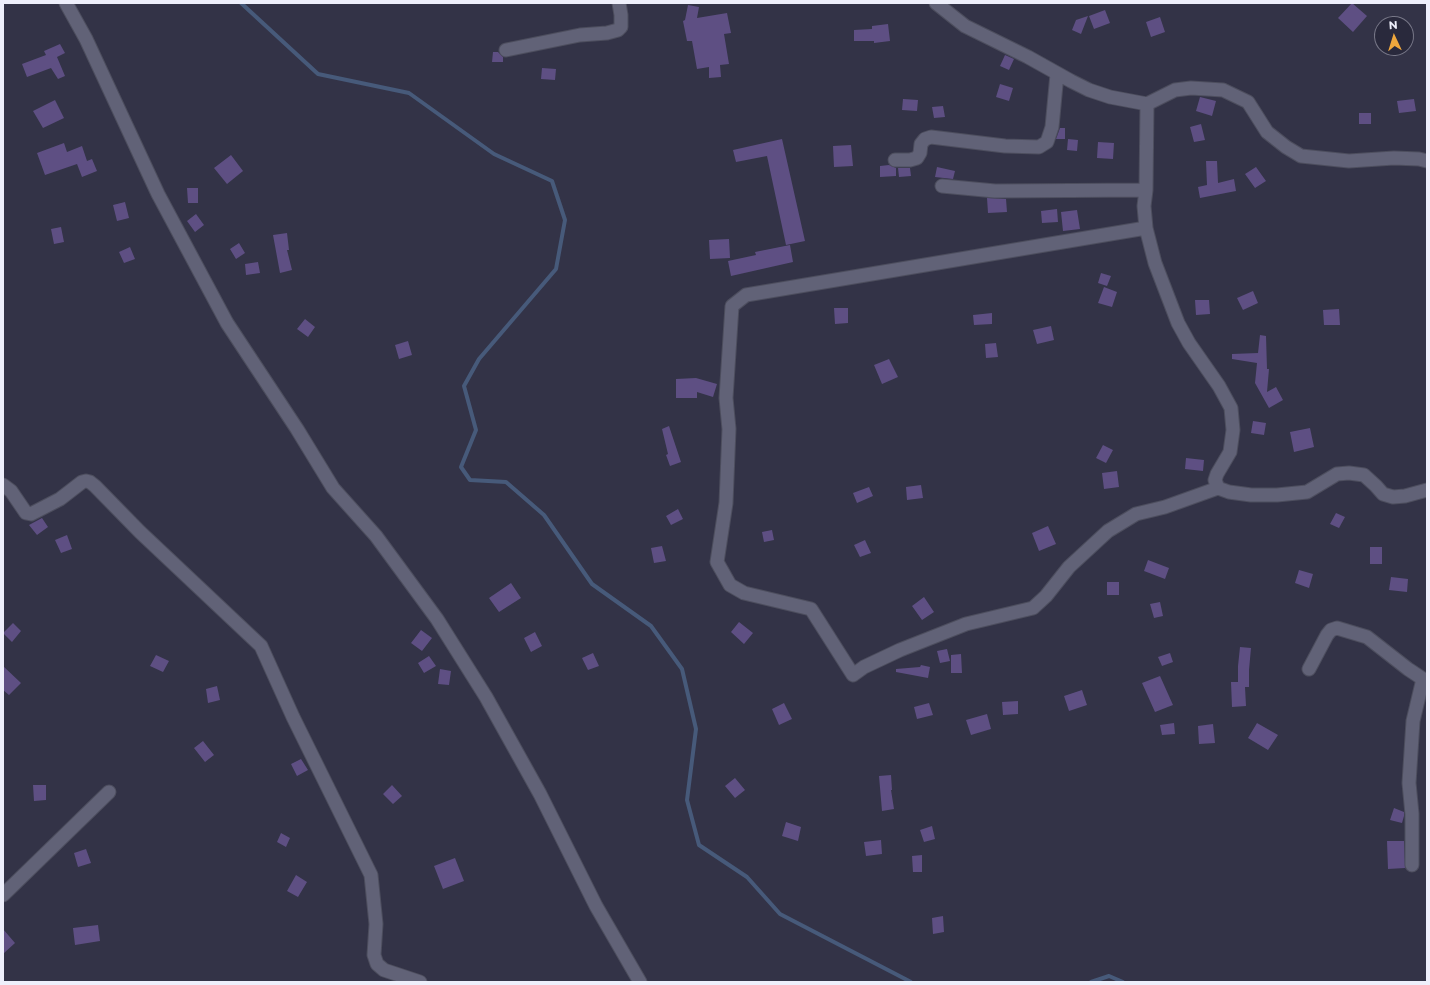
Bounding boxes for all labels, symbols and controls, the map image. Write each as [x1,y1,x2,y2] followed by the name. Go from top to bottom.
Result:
[1374,16,1414,56] north arrow
[1388,18,1398,32] text: N

